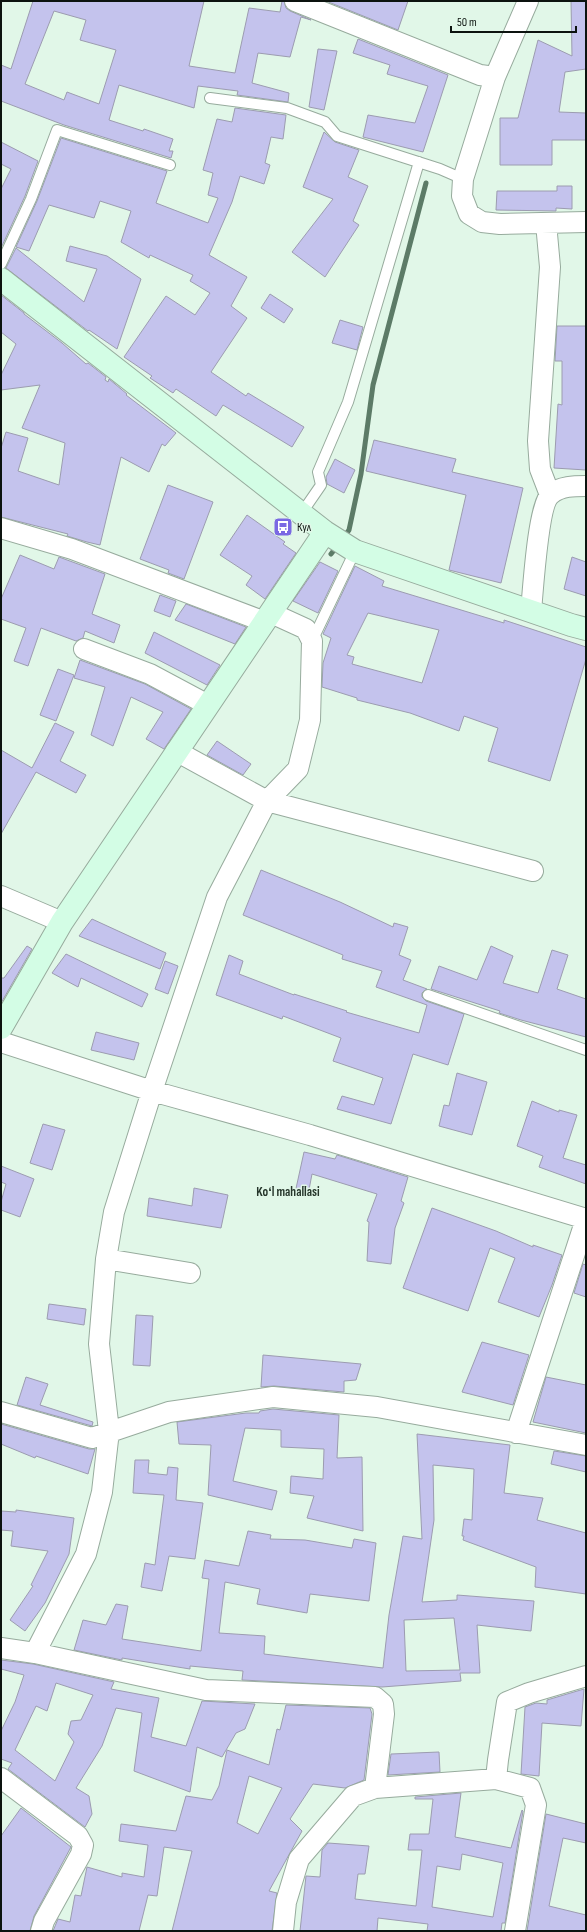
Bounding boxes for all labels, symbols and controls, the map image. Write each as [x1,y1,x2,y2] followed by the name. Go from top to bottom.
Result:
[451,8,576,34] scale bar
[457,15,477,30] text: 50 m
[272,516,294,538] bus stop icon: Кул
[297,520,312,535] place label: Кул
[256,1184,320,1200] district label: Koʻl mahallasi

